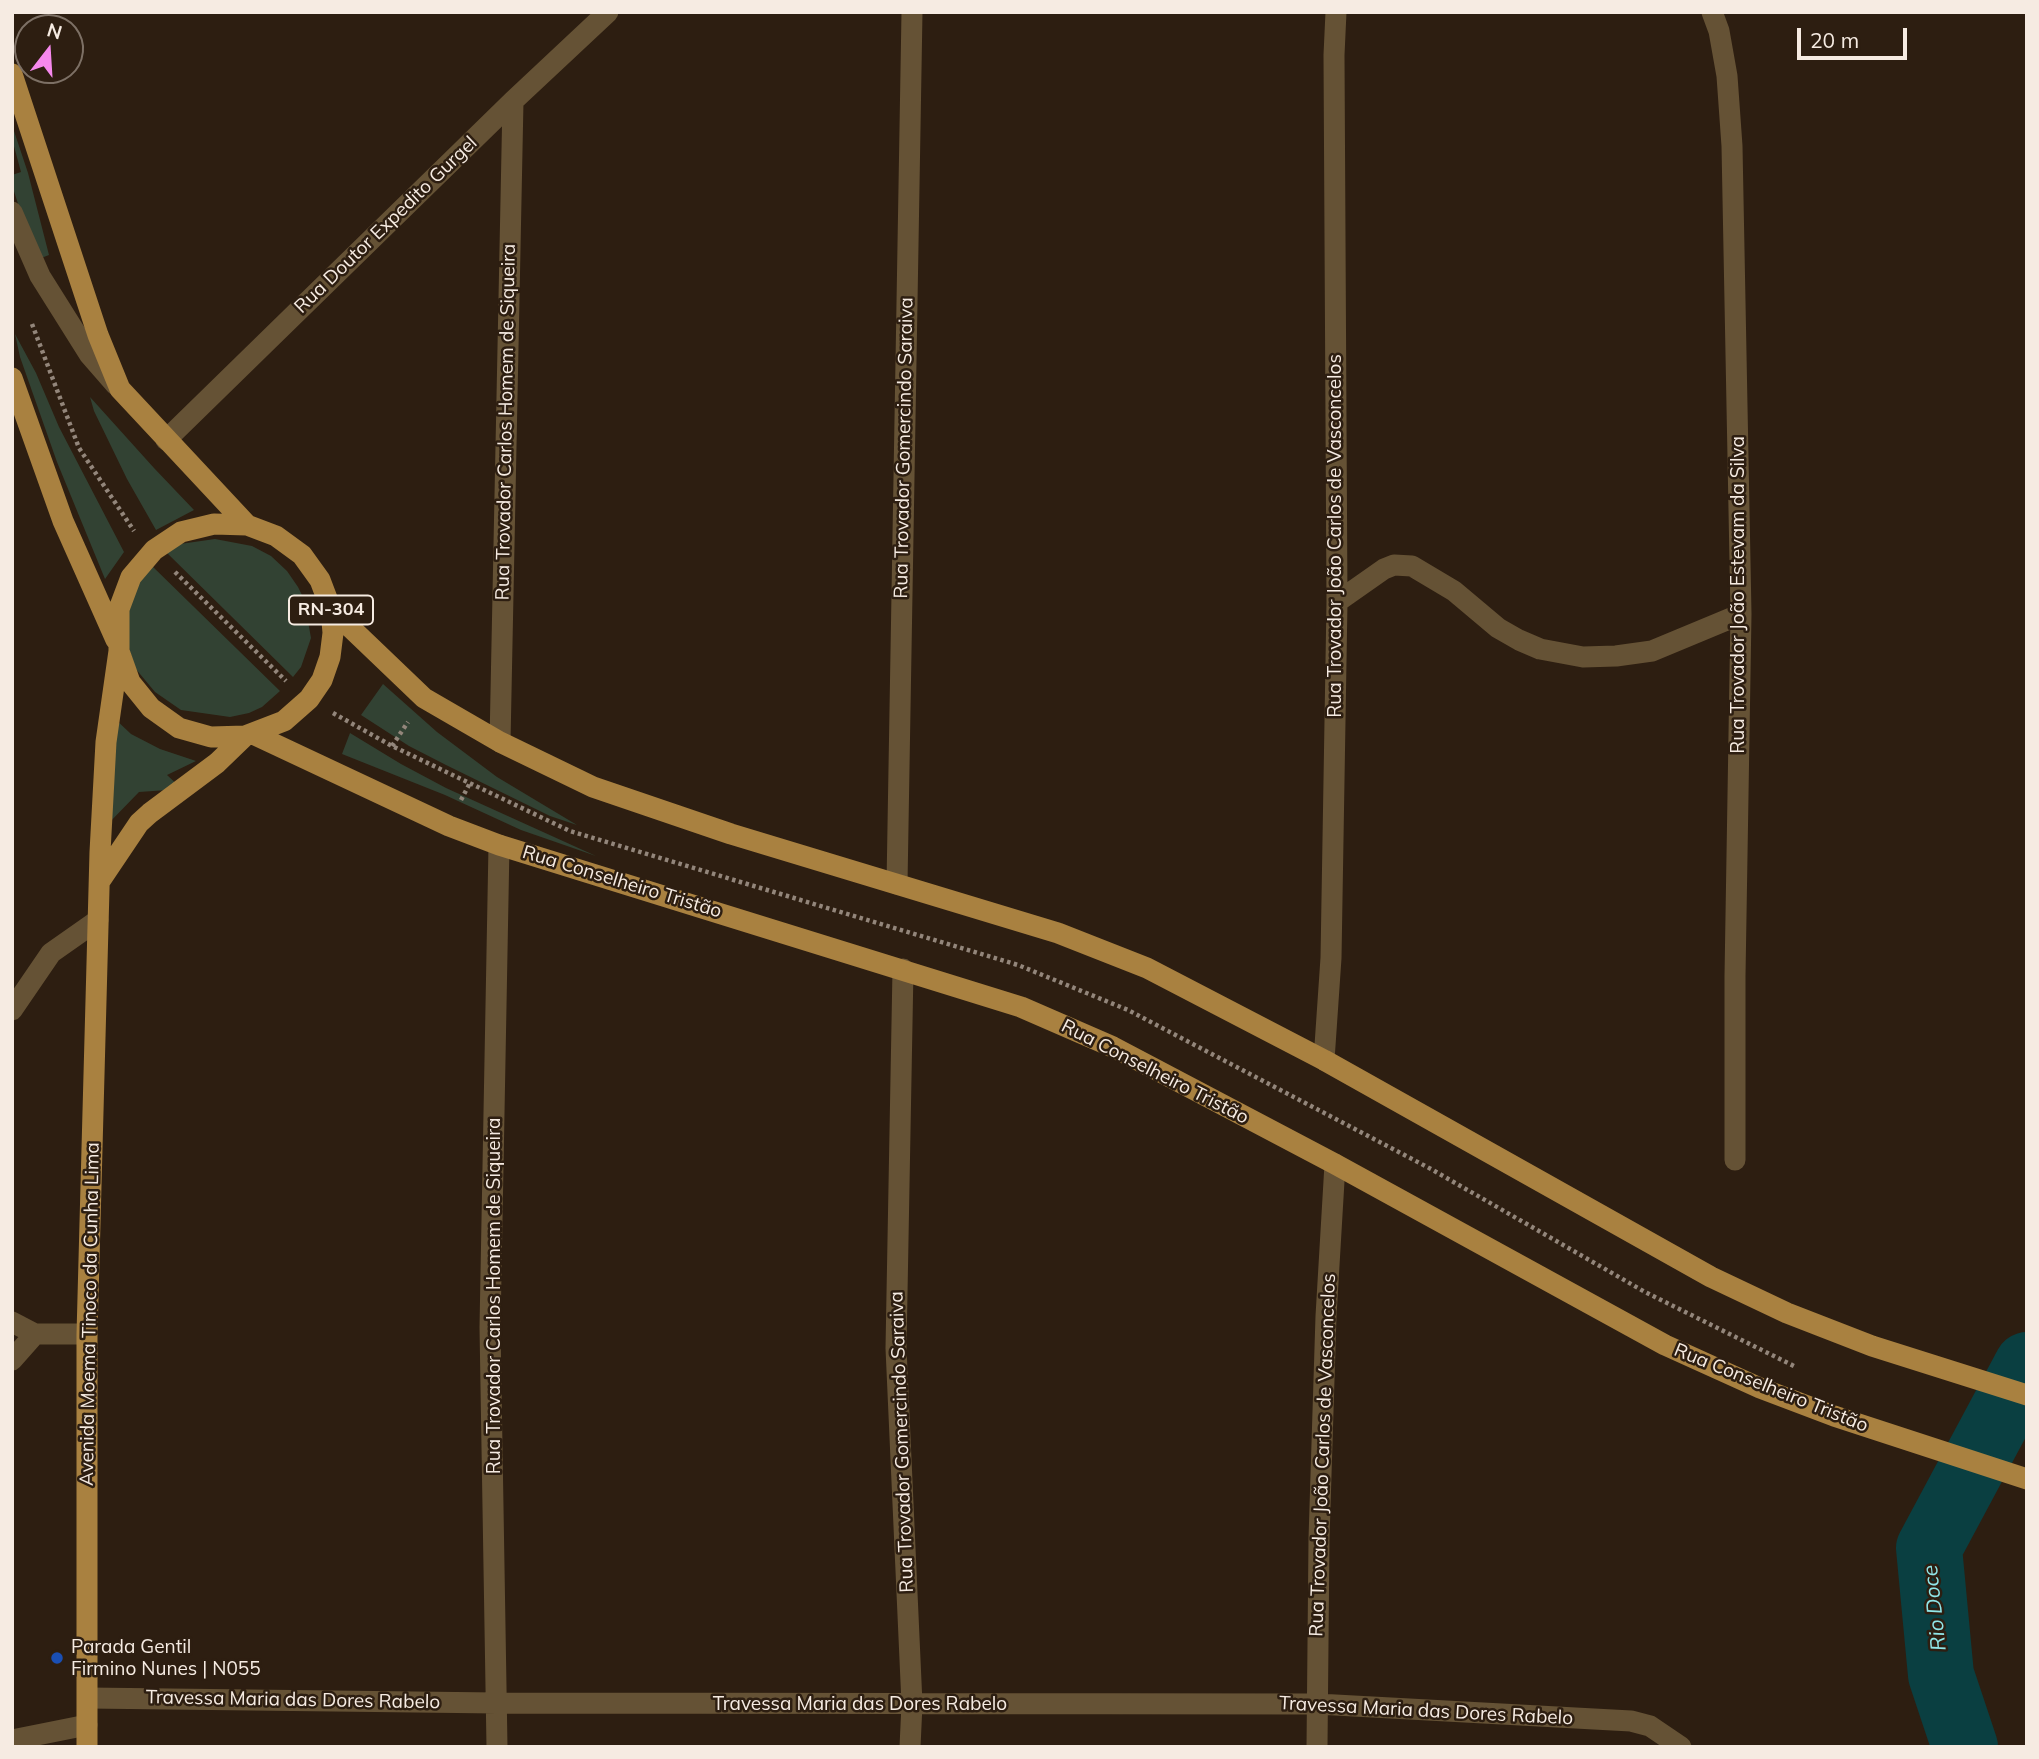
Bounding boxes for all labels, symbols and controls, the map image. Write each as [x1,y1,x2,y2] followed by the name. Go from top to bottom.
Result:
[14,14,84,84] north arrow
[1801,14,1911,58] scale bar
[44,17,65,44] text: N
[1810,27,1859,53] text: 20 m
[290,132,482,318] street label: Rua Doutor Expedito Gurgel
[491,243,521,601] street label: Rua Trovador Carlos Homem de Siqueira
[890,297,918,599] street label: Rua Trovador Gomercindo Saraiva
[1324,354,1346,718] street label: Rua Trovador João Carlos de Vasconcelos
[1727,436,1749,754] street label: Rua Trovador João Estevam da Silva
[289,596,373,624] road number: RN-304
[520,841,724,923] street label: Rua Conselheiro Tristão
[1057,1015,1253,1129] street label: Rua Conselheiro Tristão
[483,1118,505,1474] street label: Rua Trovador Carlos Homem de Siqueira
[76,1142,104,1486] street label: Avenida Moema Tinoco da Cunha Lima
[1305,1273,1341,1637] street label: Rua Trovador João Carlos de Vasconcelos
[885,1291,919,1593] street label: Rua Trovador Gomercindo Saraiva
[1671,1339,1871,1437] street label: Rua Conselheiro Tristão
[1918,1564,1952,1652] water label: Rio Doce
[71,1636,261,1680] place label: Parada Gentil Firmino Nunes | N055
[49,1650,65,1666] marker: Parada Gentil Firmino Nunes | N055
[146,1686,440,1714] street label: Travessa Maria das Dores Rabelo
[1278,1692,1574,1730] street label: Travessa Maria das Dores Rabelo
[713,1693,1007,1715] street label: Travessa Maria das Dores Rabelo

